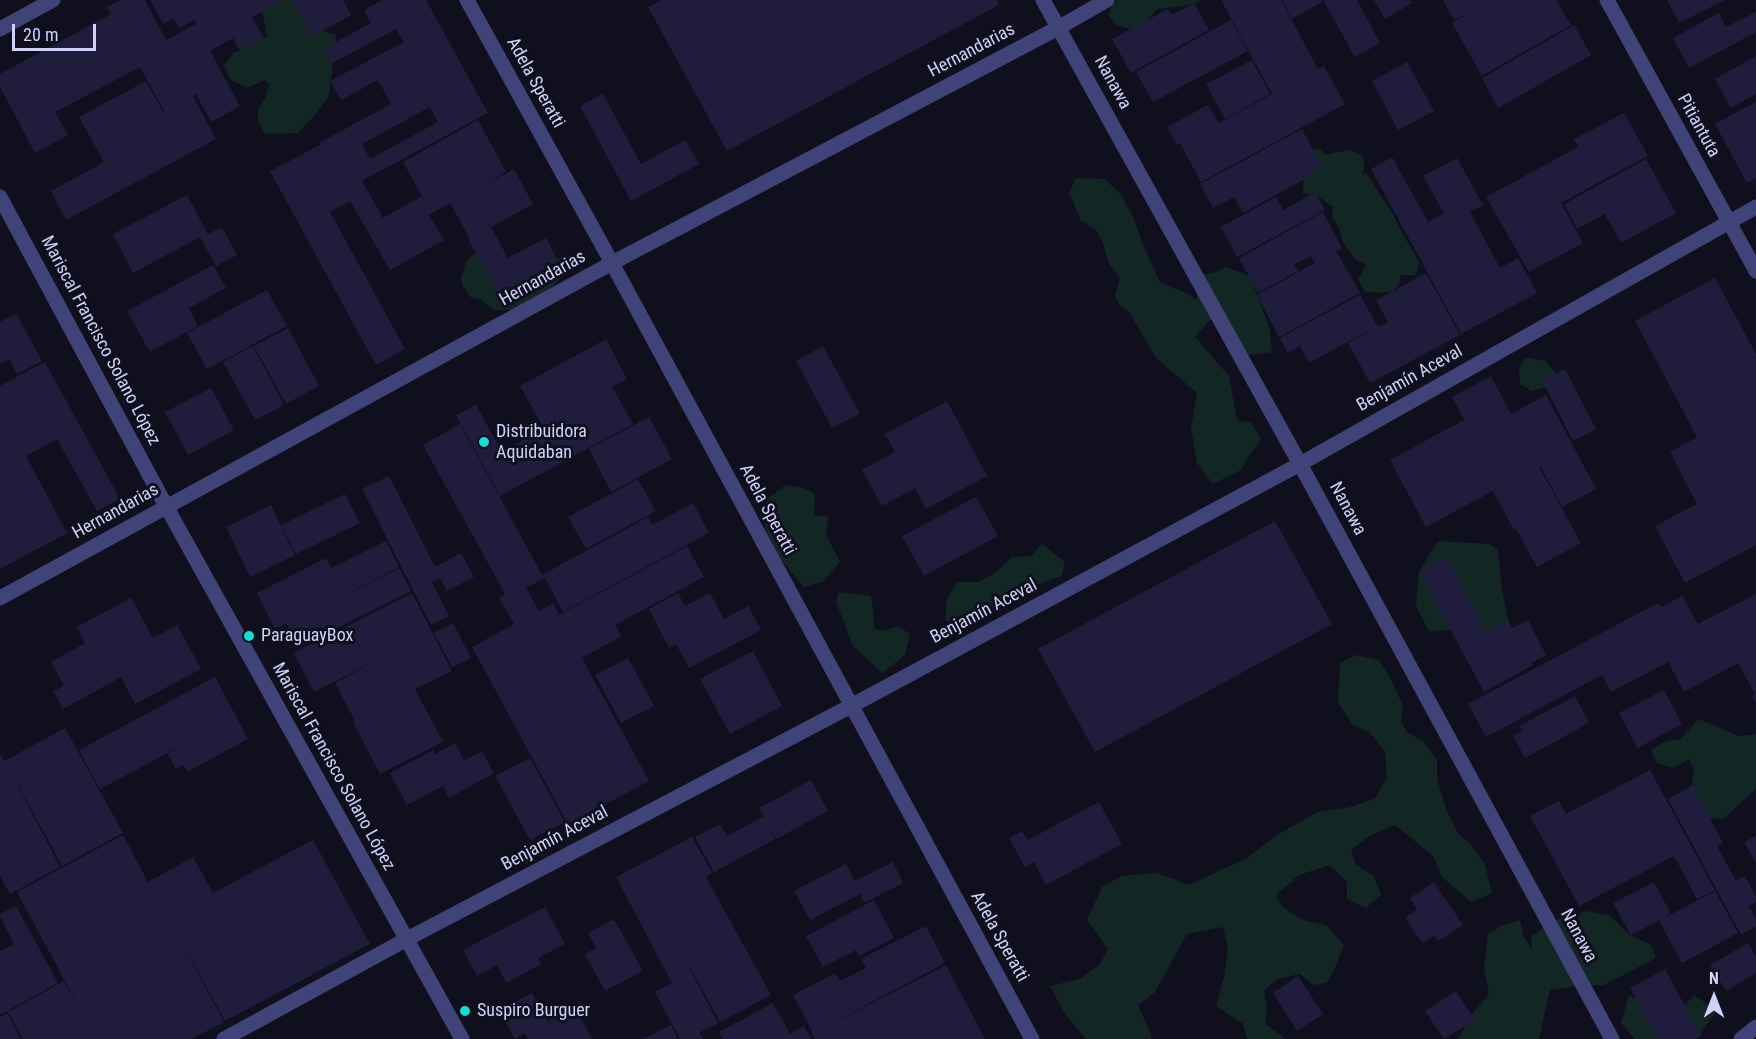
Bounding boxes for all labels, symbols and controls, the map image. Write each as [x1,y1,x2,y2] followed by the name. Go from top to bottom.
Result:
[15,12,99,50] scale bar
[925,19,1019,83] street label: Hernandarias
[23,24,58,45] text: 20 m
[501,34,569,132] street label: Adela Speratti
[1089,53,1135,113] street label: Nanawa
[1672,91,1724,161] street label: Pitiantuta
[36,233,164,449] street label: Mariscal Francisco Solano López
[496,246,590,312] street label: Hernandarias
[1353,341,1467,417] street label: Benjamín Aceval
[496,421,587,464] place label: Distribuidora Aquidaban
[477,435,491,449] marker: Distribuidora Aquidaban
[734,461,800,559] street label: Adela Speratti
[69,479,163,545] street label: Hernandarias
[1324,479,1370,539] street label: Nanawa
[927,575,1041,649] street label: Benjamín Aceval
[261,625,353,647] place label: ParaguayBox
[242,629,256,643] marker: ParaguayBox
[267,659,399,875] street label: Mariscal Francisco Solano López
[498,802,612,876] street label: Benjamín Aceval
[965,888,1033,986] street label: Adela Speratti
[1555,906,1601,966] street label: Nanawa
[1684,967,1744,1027] north arrow
[1709,969,1719,988] text: N
[477,1000,590,1022] place label: Suspiro Burguer
[458,1004,472,1018] marker: Suspiro Burguer

